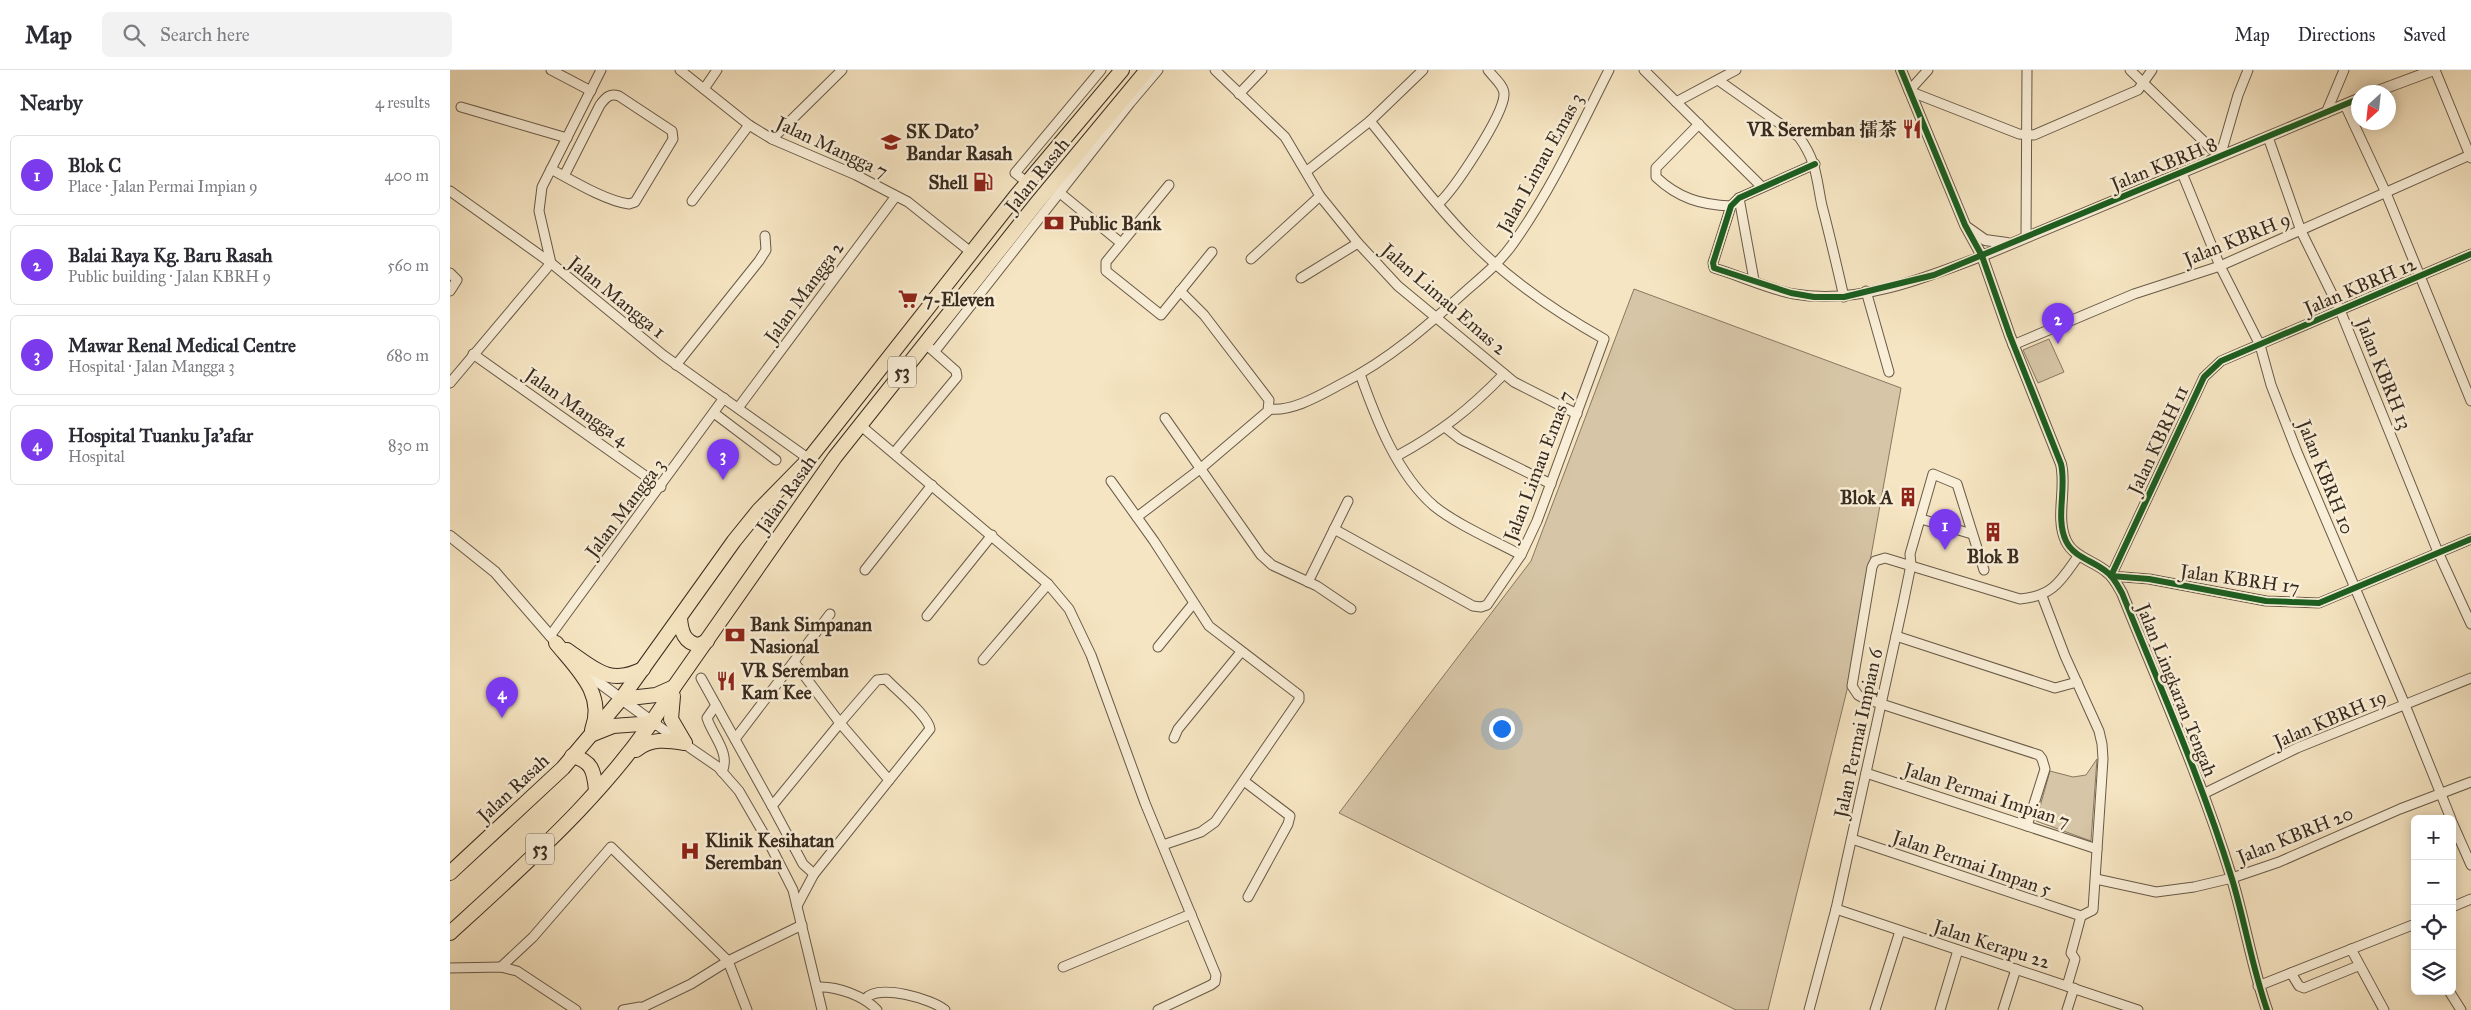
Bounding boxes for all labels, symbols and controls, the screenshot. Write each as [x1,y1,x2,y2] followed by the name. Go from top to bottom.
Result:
[102,12,452,57] search box
[25,20,72,50] text: Map
[120,21,148,49] icon: search
[160,23,250,46] text: Search here
[2234,24,2270,46] text: Map
[2298,24,2375,46] text: Directions
[2403,24,2446,46] text: Saved
[2351,85,2396,130] north arrow
[1491,89,1589,239] street label: Jalan Limau Emas 3
[20,90,83,116] text: Nearby
[375,93,430,112] text: 4 results
[770,110,892,184] street label: Jalan Mangga 7
[1746,118,1897,141] place label: VR Seremban 擂茶
[1901,118,1923,140] restaurant icon: VR Seremban 擂茶
[906,120,1013,165] place label: SK Dato' Bandar Rasah
[880,131,902,153] school or university icon: SK Dato' Bandar Rasah
[2106,132,2221,197] street label: Jalan KBRH 8
[999,133,1075,219] street label: Jalan Rasah
[68,154,121,177] text: Blok C
[34,166,40,185] text: 1
[385,166,429,185] text: 400 m
[928,171,969,194] place label: Shell
[972,171,994,193] fuel station icon: Shell
[68,177,258,196] text: Place · Jalan Permai Impian 9
[2179,207,2294,272] street label: Jalan KBRH 9
[1043,212,1065,234] bank icon: Public Bank
[1069,212,1162,235] place label: Public Bank
[758,236,850,349] street label: Jalan Mangga 2
[1375,237,1512,361] street label: Jalan Limau Emas 2
[68,244,272,267] text: Balai Raya Kg. Baru Rasah
[562,250,670,344] street label: Jalan Mangga 1
[2299,252,2420,322] street label: Jalan KBRH 12
[33,256,41,275] text: 2
[387,256,429,275] text: 560 m
[68,267,271,286] text: Public building · Jalan KBRH 9
[897,288,919,310] supermarket icon: 7-Eleven
[923,288,995,311] place label: 7-Eleven
[2042,303,2074,344] pin: 2
[2350,313,2417,433] street label: Jalan KBRH 13
[68,334,296,357] text: Mawar Renal Medical Centre
[34,346,40,365] text: 3
[386,346,429,365] text: 680 m
[888,356,916,388] road number: 53
[68,357,235,376] text: Hospital · Jalan Mangga 3
[519,362,634,452] street label: Jalan Mangga 4
[2122,382,2194,500] street label: Jalan KBRH 11
[1498,388,1578,547] street label: Jalan Limau Emas 7
[2291,415,2359,538] street label: Jalan KBRH 10
[68,424,253,447] text: Hospital Tuanku Ja'afar
[33,436,41,455] text: 4
[388,436,429,455] text: 830 m
[707,439,739,480] pin: 3
[68,447,125,466] text: Hospital
[750,450,822,540] street label: Jalan Rasah
[579,454,671,564] street label: Jalan Mangga 3
[1840,486,1893,509] place label: Blok A
[1897,486,1919,508] building icon: Blok A
[1929,509,1961,550] pin: 1
[1982,521,2004,543] building icon: Blok B
[1967,545,2019,568] place label: Blok B
[2177,559,2301,600] street label: Jalan KBRH 17
[2130,598,2222,781] street label: Jalan Lingkaran Tengah
[750,613,873,658] place label: Bank Simpanan Nasional
[724,624,746,646] bank icon: Bank Simpanan Nasional
[1828,645,1888,822] street label: Jalan Permai Impian 6
[740,659,850,704] place label: VR Seremban Kam Kee
[715,670,737,692] restaurant icon: VR Seremban Kam Kee
[486,677,518,718] pin: 4
[2268,685,2390,755] street label: Jalan KBRH 19
[1489,716,1515,742] your location
[471,749,555,829] street label: Jalan Rasah
[1899,757,2073,834] street label: Jalan Permai Impian 7
[2232,801,2357,870] street label: Jalan KBRH 20
[2411,815,2456,995] map controls
[2411,815,2456,860] button: +
[1887,824,2055,902] street label: Jalan Permai Impan 5
[705,829,835,874] place label: Klinik Kesihatan Seremban
[526,834,554,864] road number: 53
[679,840,701,862] hospital icon: Klinik Kesihatan Seremban
[2411,860,2456,905] button: −
[2411,905,2456,950] button: locate
[1928,914,2054,975] street label: Jalan Kerapu 22
[2411,950,2456,995] button: layers

